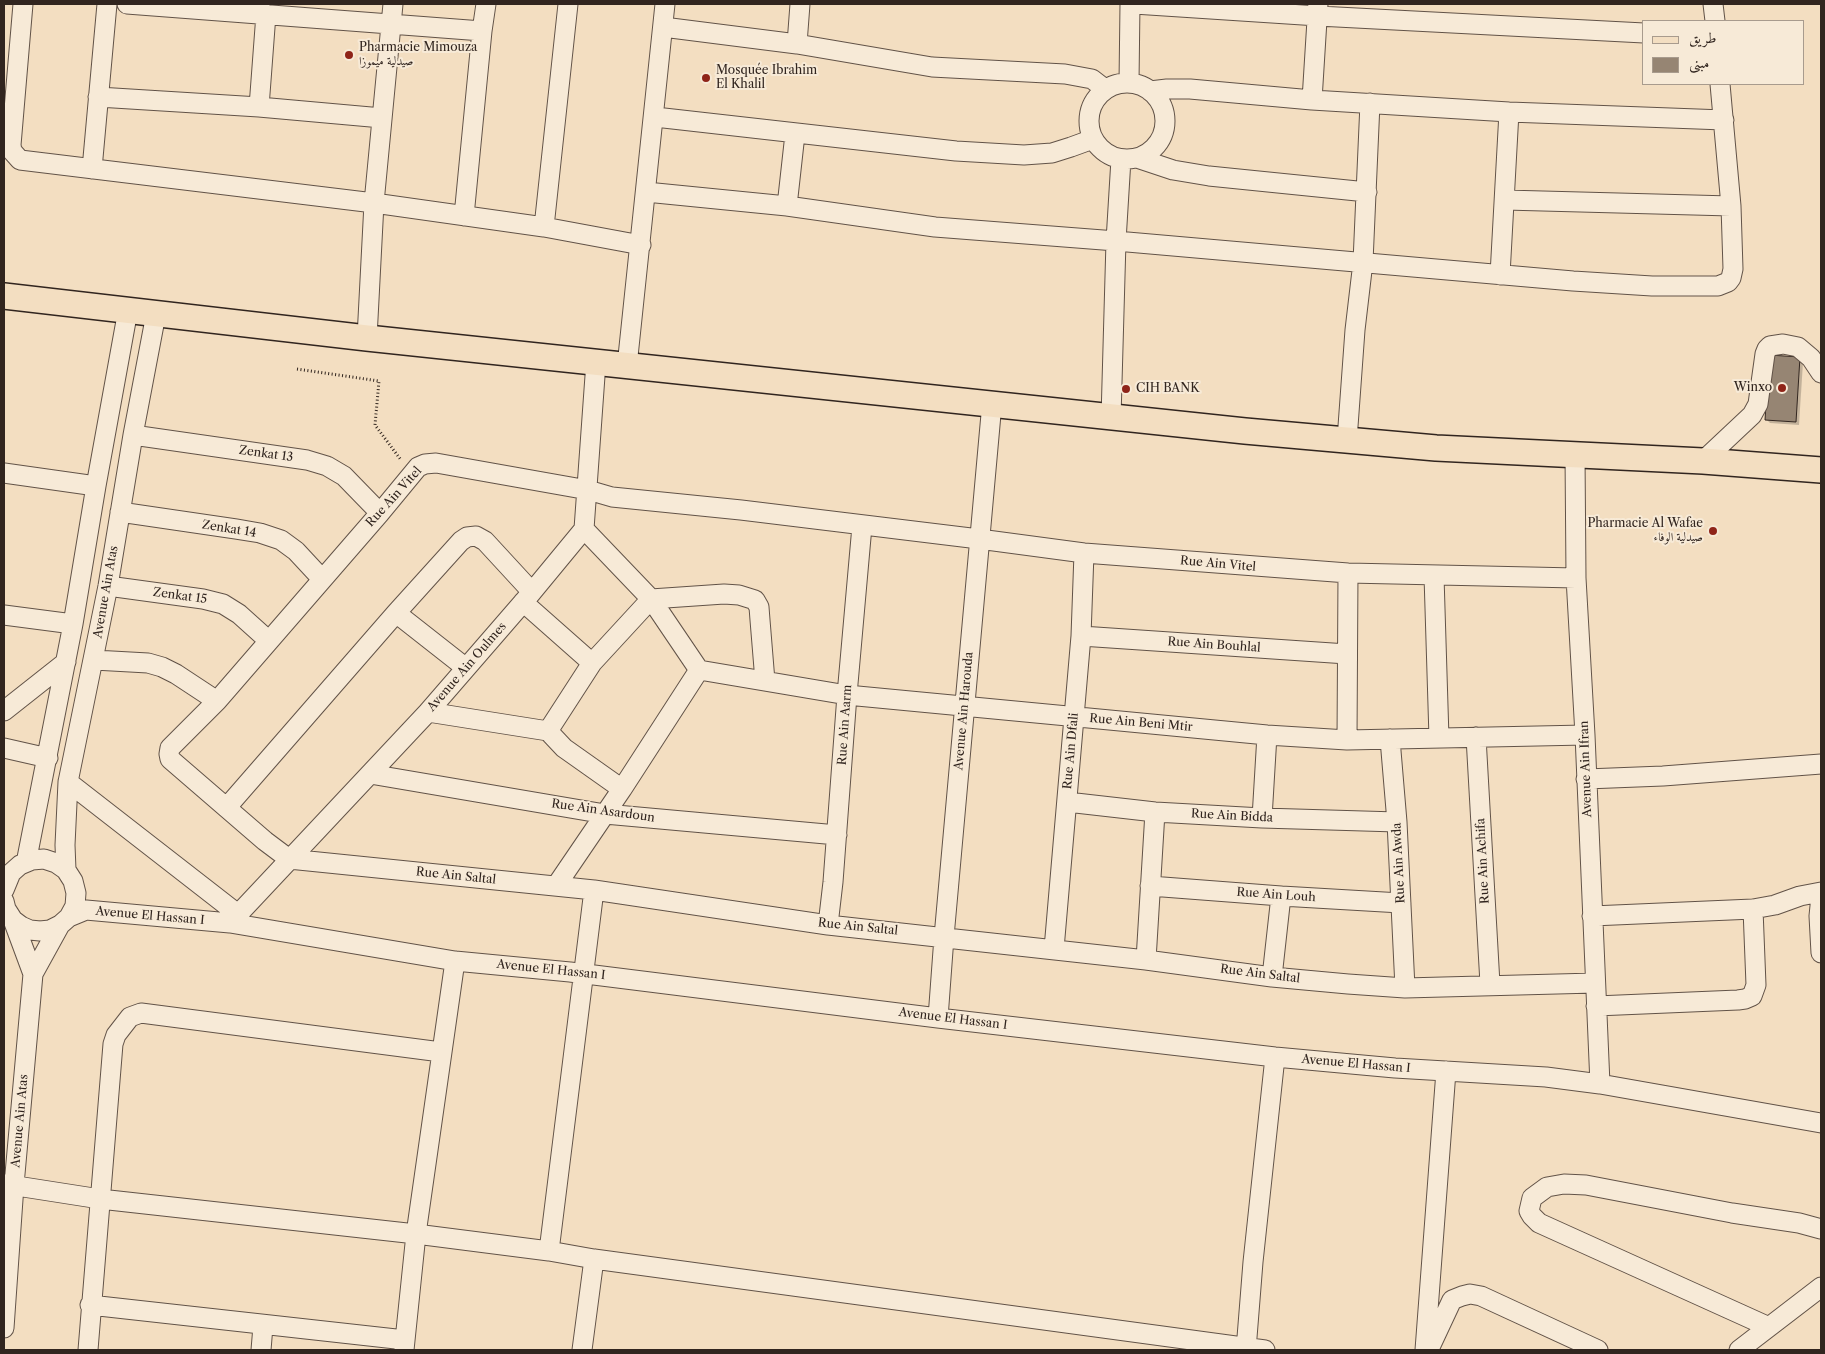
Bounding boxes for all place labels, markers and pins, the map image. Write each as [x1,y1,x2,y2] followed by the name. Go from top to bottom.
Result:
[359,41,477,69] place label: Pharmacie Mimouza صيدلية ميموزا
[343,49,355,61] marker: Pharmacie Mimouza صيدلية ميموزا
[716,64,817,92] place label: Mosquée Ibrahim El Khalil
[700,72,712,84] marker: Mosquée Ibrahim El Khalil
[1734,381,1772,395] place label: Winxo
[1136,382,1199,396] place label: CIH BANK
[1776,382,1788,394] marker: Winxo
[1120,383,1132,395] marker: CIH BANK
[1587,517,1703,545] place label: Pharmacie Al Wafae صيدلية الوفاء
[1707,525,1719,537] marker: Pharmacie Al Wafae صيدلية الوفاء

